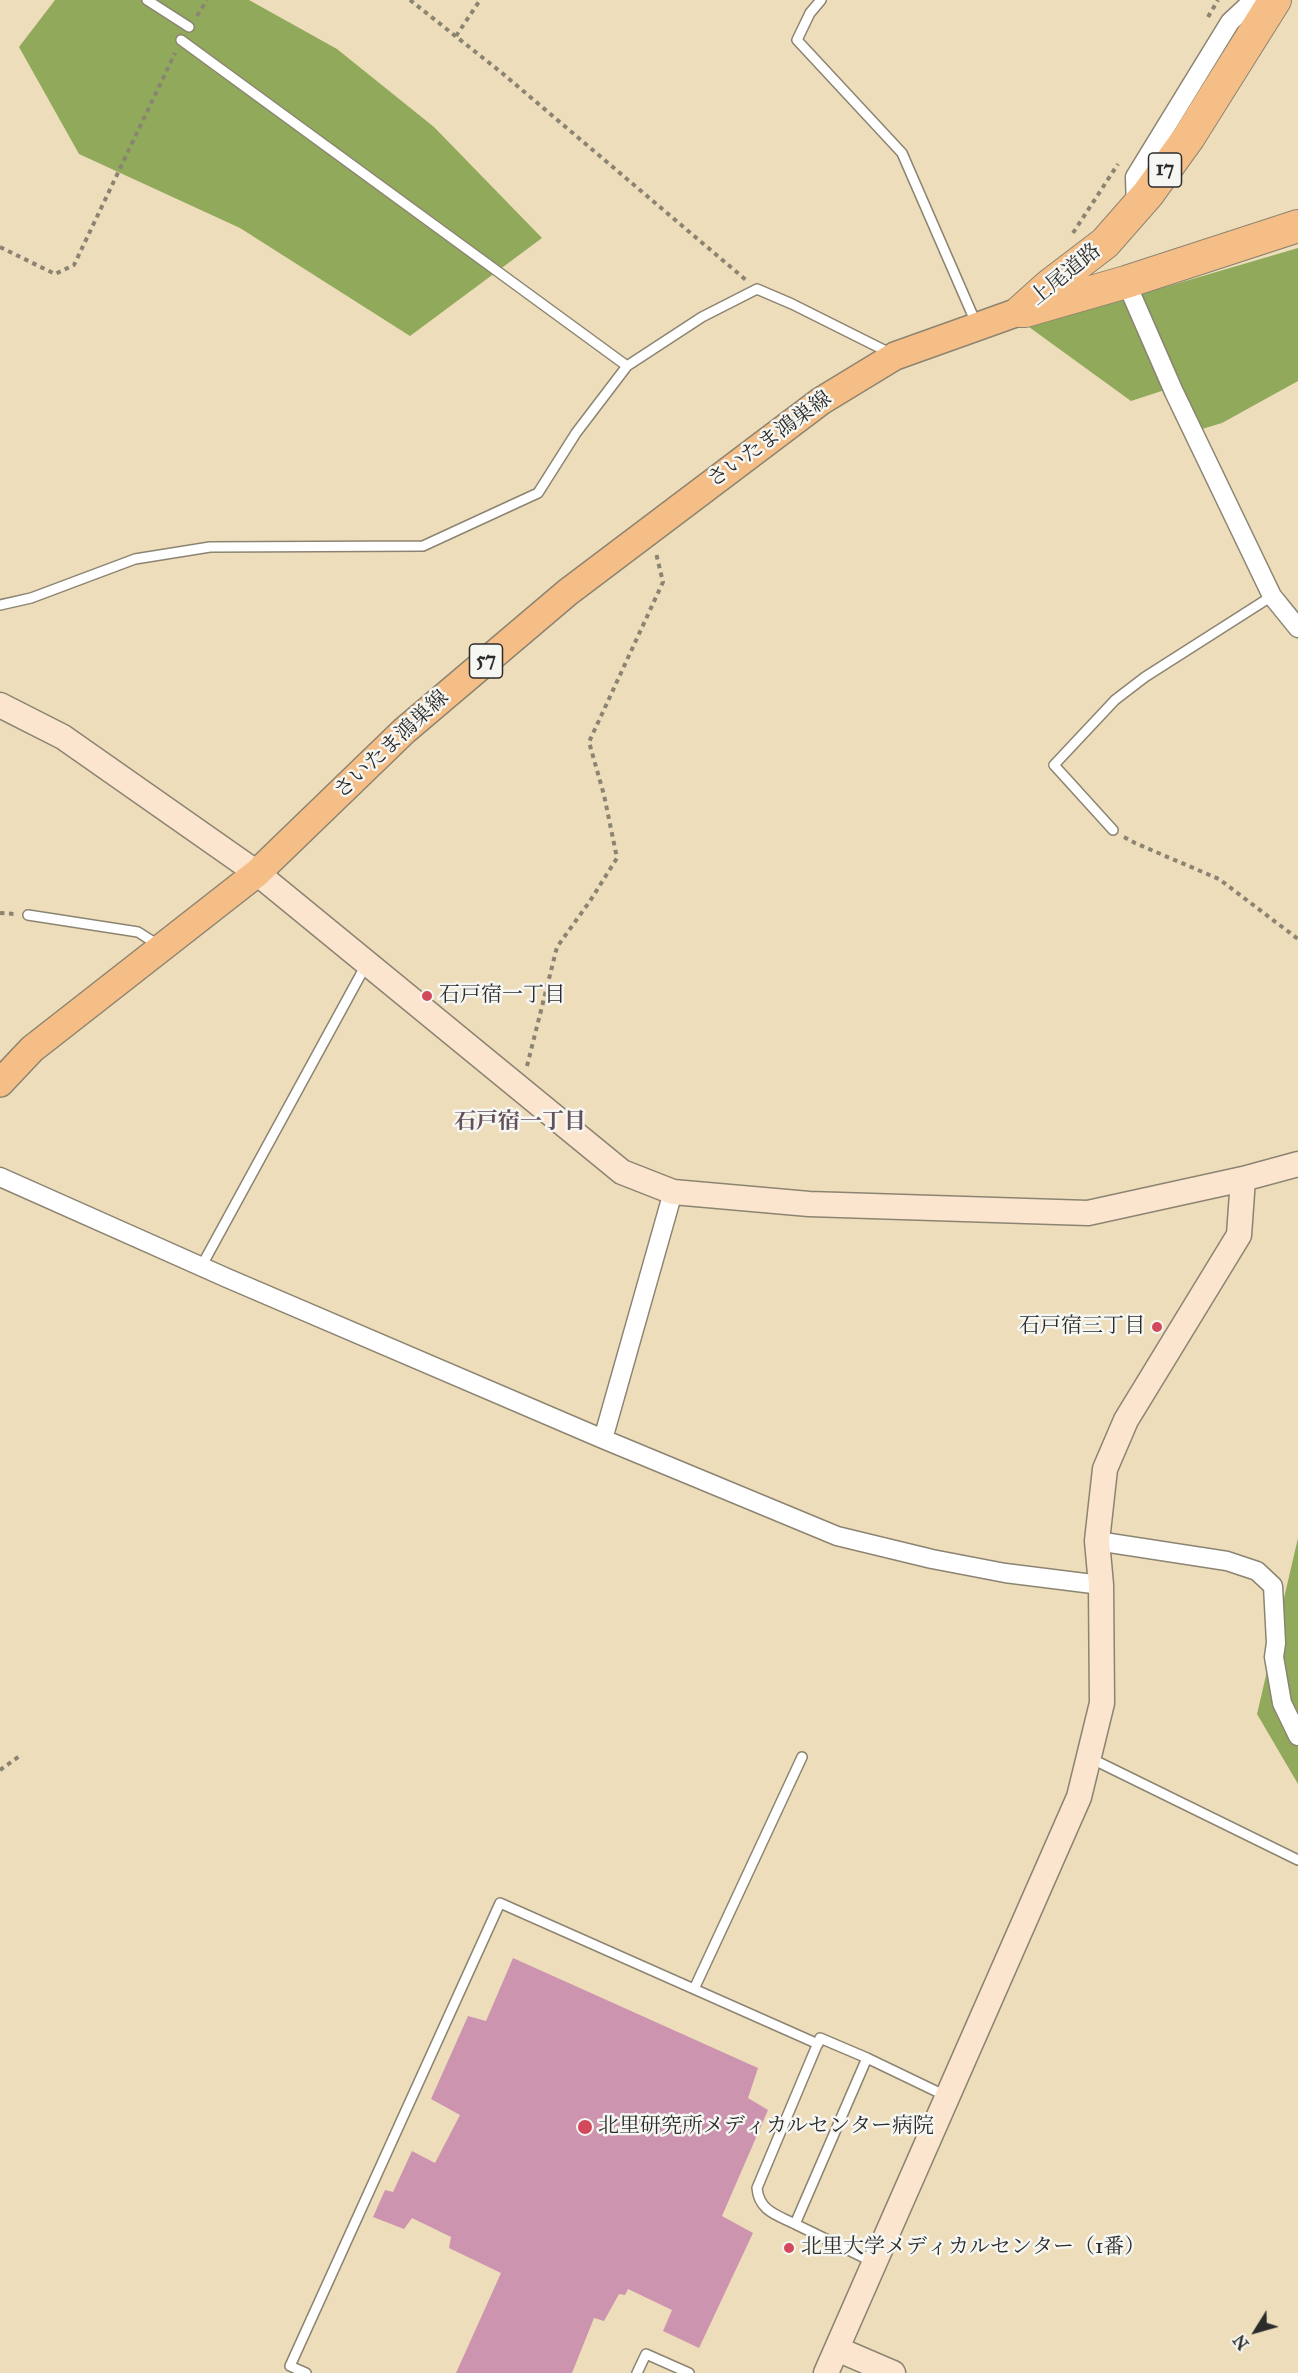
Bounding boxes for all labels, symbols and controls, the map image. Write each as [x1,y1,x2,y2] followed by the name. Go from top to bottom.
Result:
[1148,153,1182,187] road number: 17
[1025,239,1107,311] street label: 上尾道路
[703,387,837,493] street label: さいたま鴻巣線
[470,644,502,678] road number: 57
[330,686,454,804] street label: さいたま鴻巣線
[439,983,565,1009] place label: 石戸宿一丁目
[420,989,434,1003] marker: 石戸宿一丁目
[454,1110,586,1136] district label: 石戸宿一丁目
[1019,1314,1145,1340] place label: 石戸宿三丁目
[1150,1320,1164,1334] marker: 石戸宿三丁目
[598,2114,934,2140] place label: 北里研究所メディカルセンター病院
[576,2118,594,2136] marker: 北里研究所メディカルセンター病院
[801,2235,1145,2261] place label: 北里大学メディカルセンター（1番）
[782,2241,796,2255] marker: 北里大学メディカルセンター（1番）
[1226,2301,1286,2361] north arrow
[1230,2331,1253,2353] text: N

